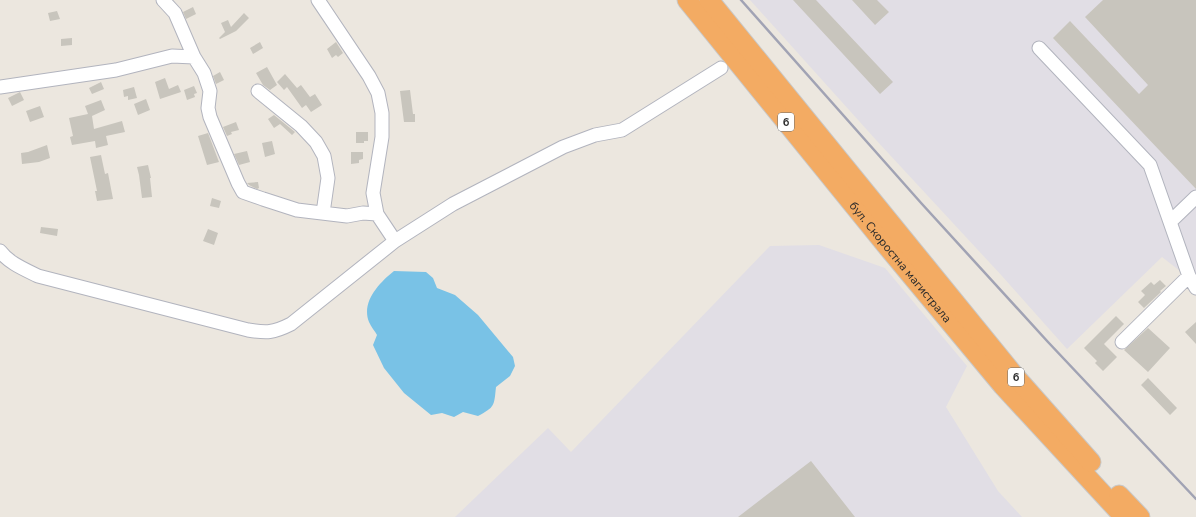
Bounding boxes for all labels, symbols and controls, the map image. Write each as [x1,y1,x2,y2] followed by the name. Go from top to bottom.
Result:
[778,113,794,131] road number: 6
[846,198,955,326] street label: бул. Скоростна магистрала
[1008,368,1024,386] road number: 6

